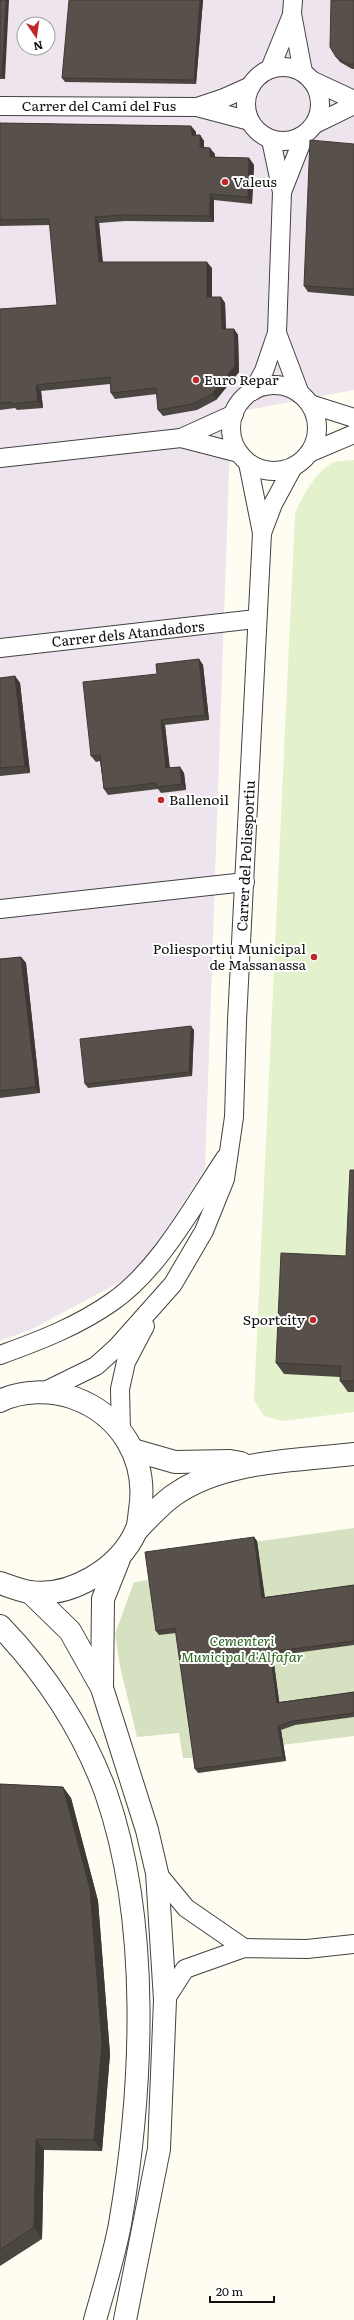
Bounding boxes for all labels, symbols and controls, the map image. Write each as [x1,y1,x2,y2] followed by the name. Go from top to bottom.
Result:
[16,16,56,56] north arrow
[32,38,45,56] text: N
[22,95,176,115] street label: Carrer del Camí del Fus
[233,171,277,191] place label: Valeus
[220,177,230,187] marker: Valeus
[204,369,279,389] place label: Euro Repar
[191,375,201,385] marker: Euro Repar
[51,615,205,651] street label: Carrer dels Atandadors
[231,780,259,932] street label: Carrer del Poliesportiu
[169,789,229,809] place label: Ballenoil
[156,795,166,805] marker: Ballenoil
[153,938,306,974] place label: Poliesportiu Municipal de Massanassa
[309,952,319,962] marker: Poliesportiu Municipal de Massanassa
[243,1309,306,1329] place label: Sportcity
[308,1315,318,1325] marker: Sportcity
[181,1630,304,1666] park label: Cementeri Municipal d'Alfafar
[210,2278,274,2304] scale bar
[216,2282,243,2300] text: 20 m

